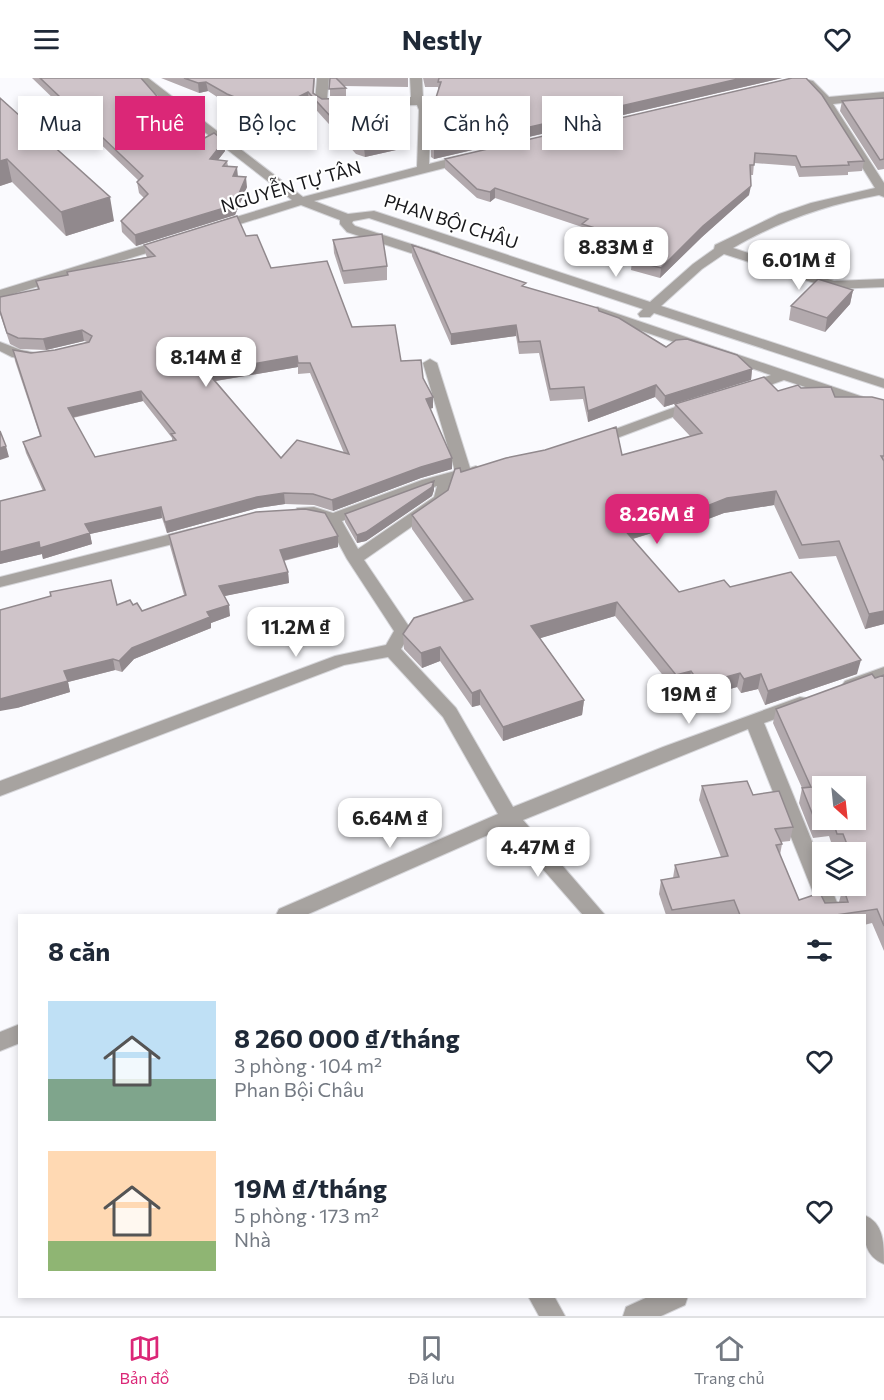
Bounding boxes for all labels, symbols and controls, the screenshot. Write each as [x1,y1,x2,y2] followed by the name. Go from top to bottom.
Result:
[30,23,63,56] icon: menu
[402,23,482,56] text: Nestly
[821,23,854,56] icon: heart
[18,96,103,150] chip: Mua
[115,96,205,150] chip: Thuê
[217,96,317,150] chip: Bộ lọc
[329,96,410,150] chip: Mới
[422,96,530,150] chip: Căn hộ
[542,96,623,150] chip: Nhà
[218,154,363,217] street label: NGUYỄN TỰ TÂN
[381,189,521,253] street label: PHAN BỘI CHÂU
[561,227,671,278] pin: 8.83M ₫
[578,234,654,258] text: 8.83M ₫
[744,240,854,291] pin: 6.01M ₫
[762,247,836,271] text: 6.01M ₫
[151,337,261,388] pin: 8.14M ₫
[170,344,242,368] text: 8.14M ₫
[602,494,712,545] pin: 8.26M ₫
[619,501,695,525] text: 8.26M ₫
[241,607,351,658] pin: 11.2M ₫
[261,614,331,638] text: 11.2M ₫
[647,674,731,725] pin: 19M ₫
[661,681,717,705] text: 19M ₫
[812,776,866,830] north arrow
[812,776,866,896] map controls
[335,798,445,849] pin: 6.64M ₫
[352,805,428,829] text: 6.64M ₫
[483,827,593,878] pin: 4.47M ₫
[501,834,575,858] text: 4.47M ₫
[812,842,866,896] button: layers
[803,934,836,967] icon: filters
[48,935,110,966] text: 8 căn
[234,1022,460,1053] text: 8 260 000 ₫/tháng
[96,1025,168,1097] icon: home
[803,1045,836,1078] icon: heart
[234,1053,382,1077] text: 3 phòng · 104 m²
[234,1077,364,1101] text: Phan Bội Châu
[234,1172,387,1203] text: 19M ₫/tháng
[96,1175,168,1247] icon: home
[803,1195,836,1228] icon: heart
[234,1203,379,1227] text: 5 phòng · 173 m²
[234,1227,271,1251] text: Nhà
[120,1332,169,1387] tab: Bản đồ
[408,1332,455,1387] tab: Đã lưu
[694,1332,764,1387] tab: Trang chủ

